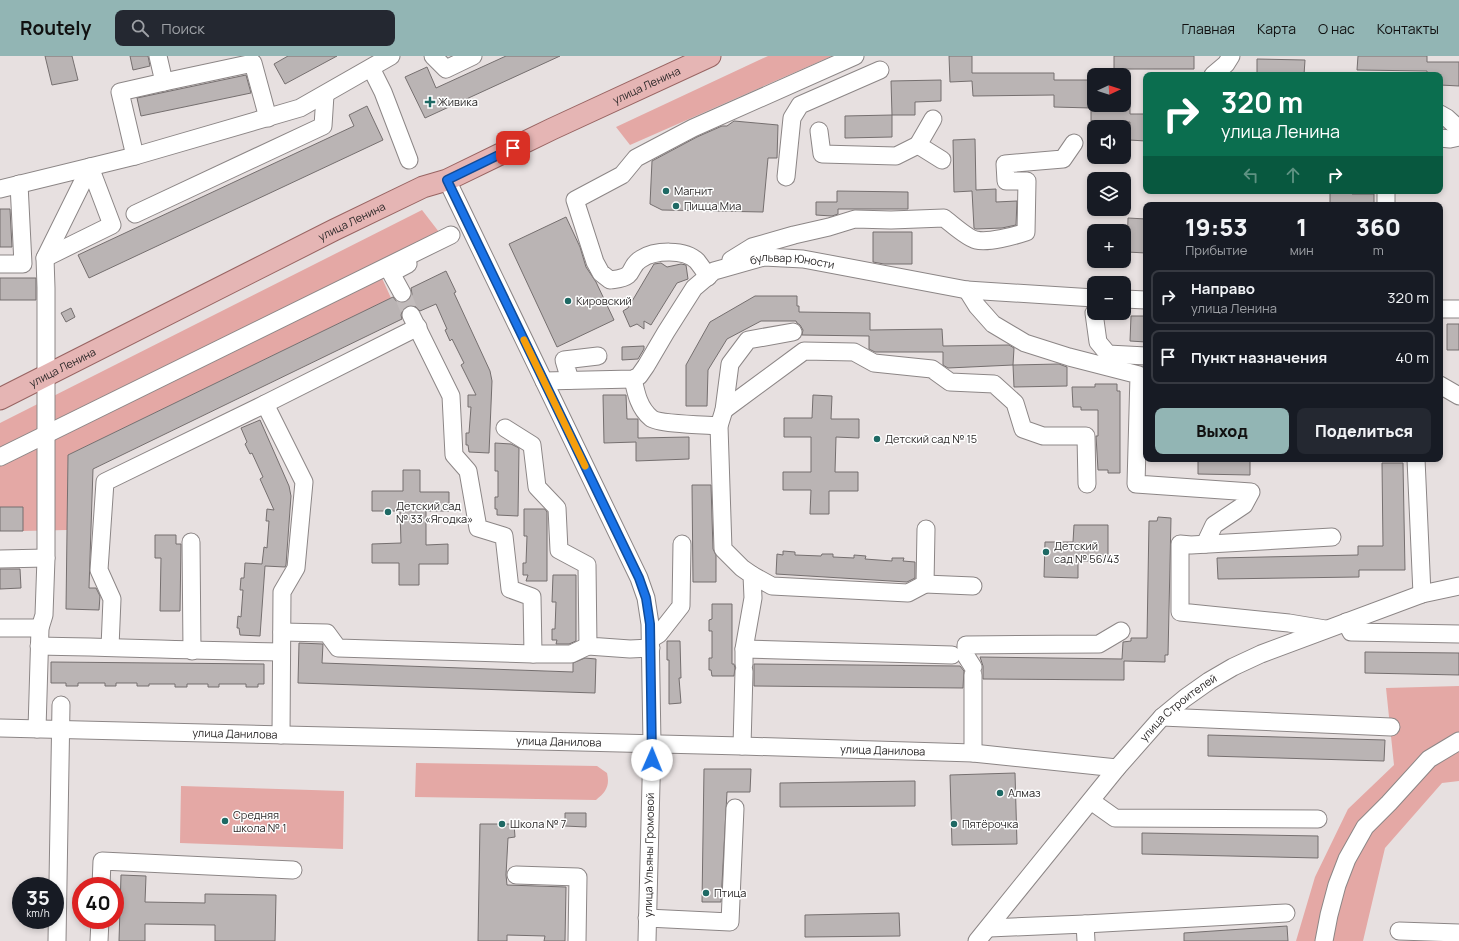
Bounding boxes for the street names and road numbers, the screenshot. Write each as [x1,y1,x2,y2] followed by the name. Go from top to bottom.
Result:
[610,63,683,107] street label: улица Ленина
[315,198,388,244] street label: улица Ленина
[748,249,836,272] street label: бульвар Юности
[26,344,98,390] street label: улица Ленина
[1136,670,1219,744] street label: улица Строителей
[192,725,278,742] street label: улица Данилова
[516,733,602,750] street label: улица Данилова
[840,741,926,759] street label: улица Данилова
[640,793,657,917] street label: улица Ульяны Громовой

